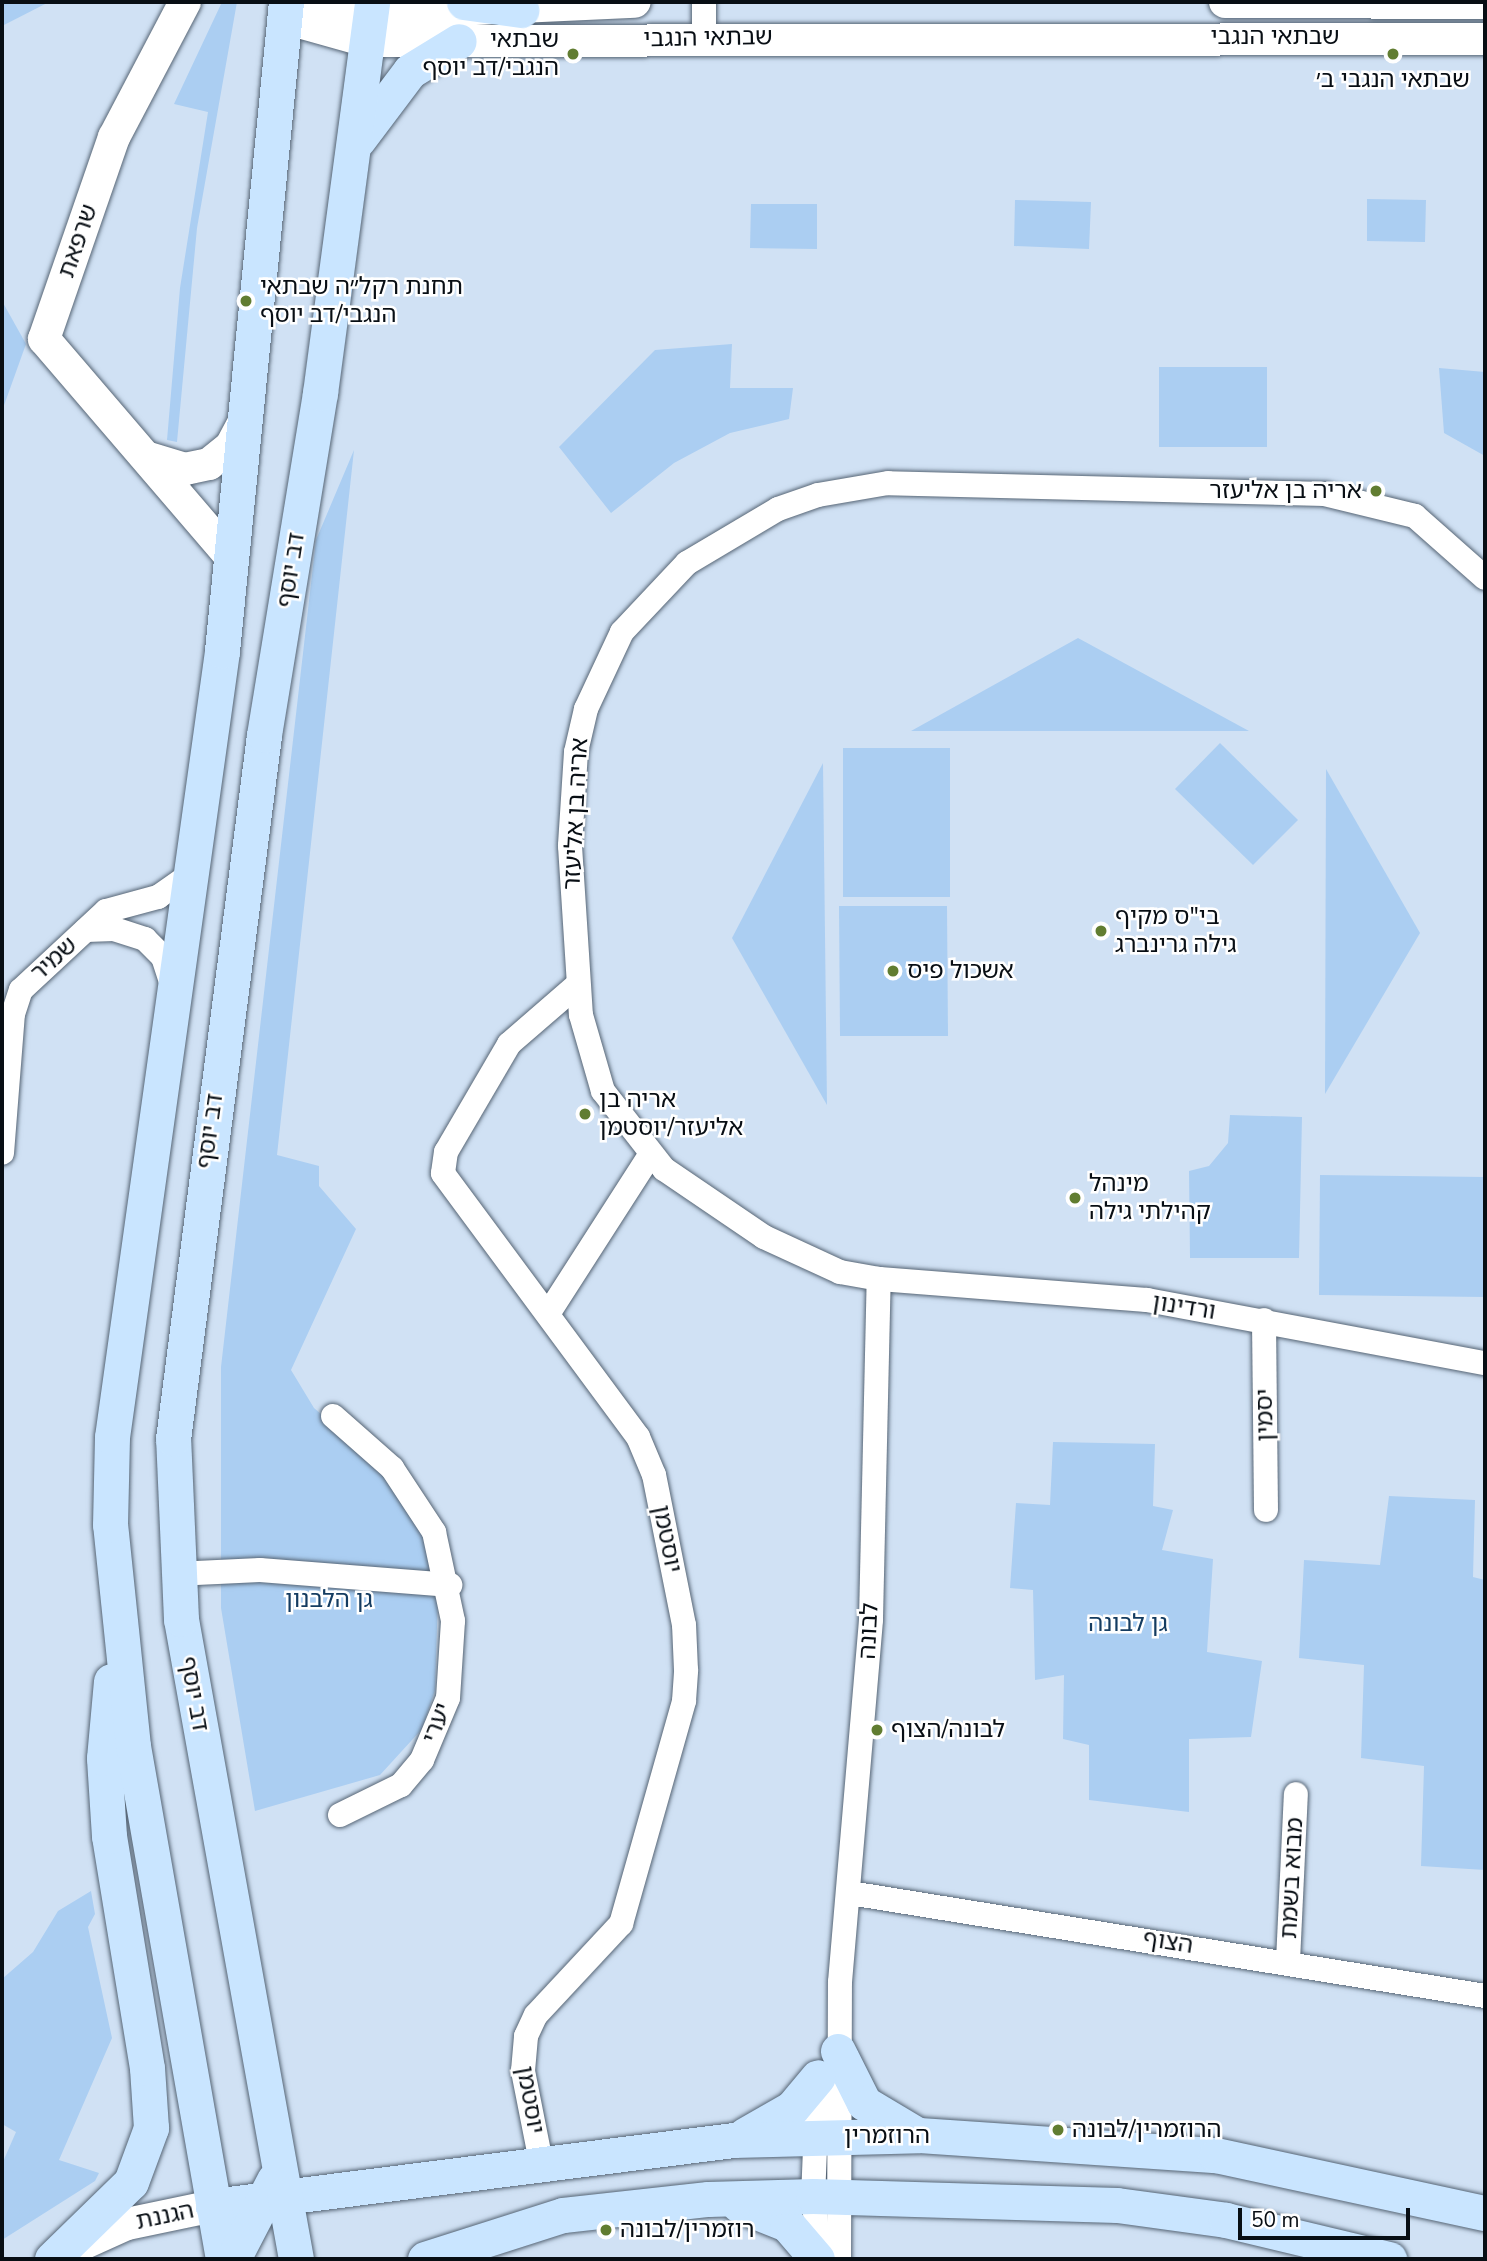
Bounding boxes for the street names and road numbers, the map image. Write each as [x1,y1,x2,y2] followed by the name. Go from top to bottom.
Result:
[643,22,773,54] street label: שבתאי הנגבי
[1210,23,1340,51] street label: שבתאי הנגבי
[52,201,104,281] street label: שרפאת
[271,530,311,610] street label: דב יוסף
[558,737,594,891] street label: אריה בן אליעזר
[25,931,83,987] street label: שמיר
[190,1092,230,1170] street label: דב יוסף
[1150,1288,1218,1326] street label: ורדינון
[1250,1388,1280,1442] street label: יסמין
[646,1503,688,1575] street label: יוסטמן
[853,1602,885,1660] street label: לבונה
[173,1654,215,1734] street label: דב יוסף
[416,1699,458,1747] street label: יערי
[1274,1817,1310,1939] street label: מבוא בשמת
[1141,1924,1195,1960] street label: הצוף
[510,2064,550,2136] street label: יוסטמן
[844,2122,930,2150] street label: הרוזמרין
[133,2196,197,2236] street label: הגננת

